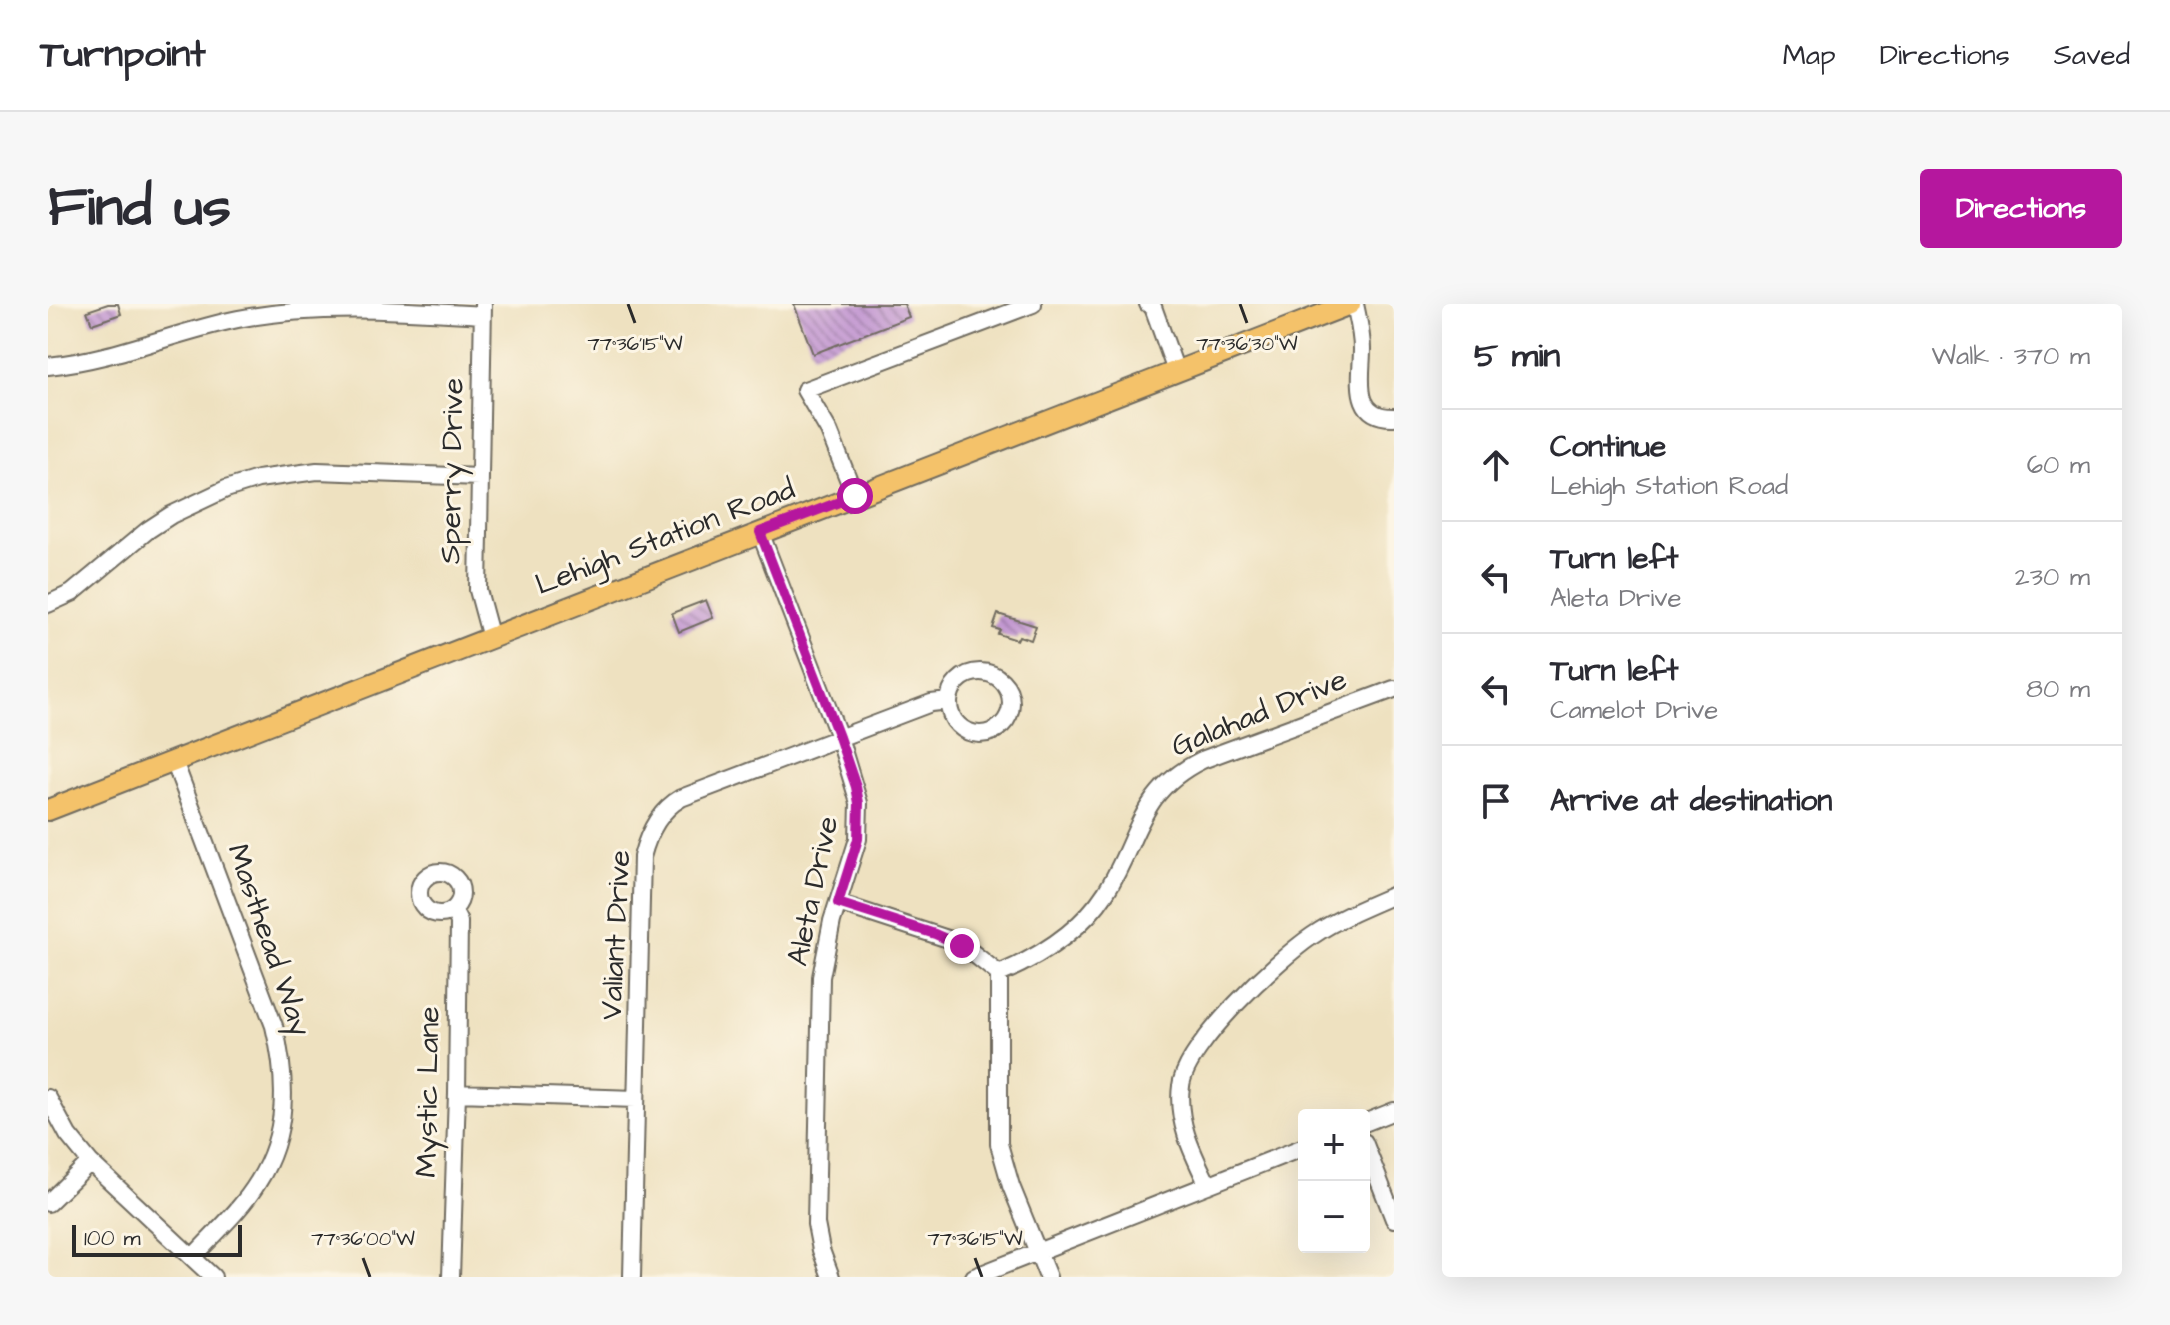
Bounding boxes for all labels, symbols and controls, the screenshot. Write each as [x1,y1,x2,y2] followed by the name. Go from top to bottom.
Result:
[40,29,206,81] text: Turnpoint
[1783,36,1836,75] text: Map
[1880,36,2010,75] text: Directions
[2054,36,2130,75] text: Saved
[48,169,231,247] text: Find us
[1920,169,2122,248] button: Directions
[587,330,683,358] text: 77°36'15"W
[1196,330,1298,358] text: 77°36'30"W
[1474,332,1560,380] text: 5 min
[1932,338,2090,374] text: Walk · 370 m
[429,378,476,564] street label: Sperry Drive
[1550,426,1666,468] text: Continue
[1474,443,1518,487] icon: ahead
[2027,447,2090,483] text: 60 m
[529,468,801,607] street label: Lehigh Station Road
[1550,468,1788,504] text: Lehigh Station Road
[837,478,873,514] route start
[1550,538,1678,580] text: Turn left
[1474,555,1518,599] icon: left
[2015,559,2090,595] text: 230 m
[1550,580,1682,616] text: Aleta Drive
[1550,650,1678,692] text: Turn left
[1165,659,1353,767] street label: Galahad Drive
[1474,667,1518,711] icon: left
[2026,671,2090,707] text: 80 m
[1550,692,1718,728] text: Camelot Drive
[1474,779,1518,823] icon: arrive
[1550,780,1832,822] text: Arrive at destination
[777,812,849,970] street label: Aleta Drive
[215,838,322,1042] street label: Masthead Way
[591,849,641,1021] street label: Valiant Drive
[944,928,980,964] route end
[406,1006,451,1178] street label: Mystic Lane
[1298,1109,1370,1253] map controls
[1298,1109,1370,1181] button: +
[1298,1181,1370,1253] button: −
[72,1221,242,1257] scale bar
[84,1223,141,1254] text: 100 m
[311,1225,415,1253] text: 77°36'00"W
[927,1225,1023,1253] text: 77°36'15"W

